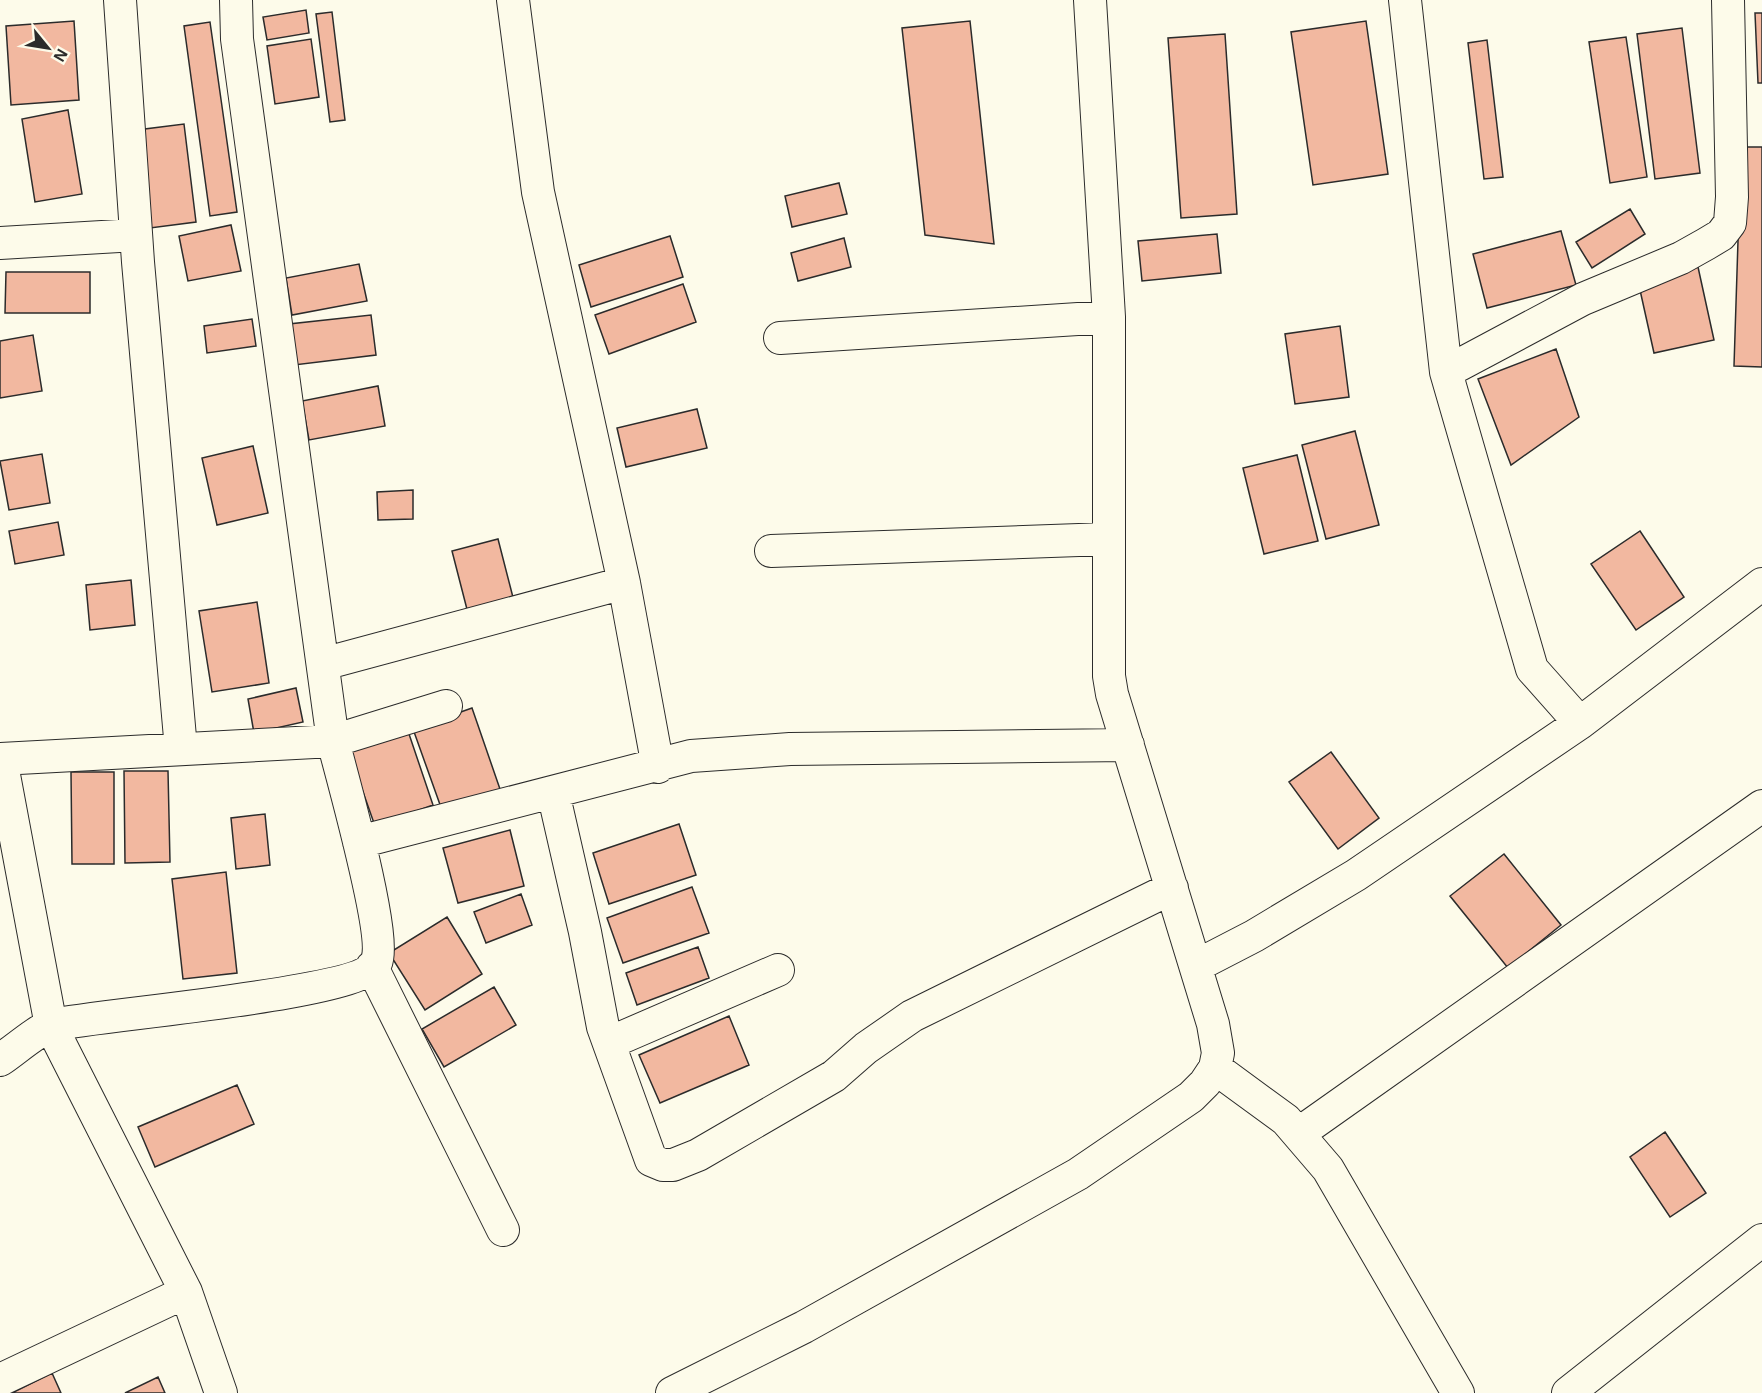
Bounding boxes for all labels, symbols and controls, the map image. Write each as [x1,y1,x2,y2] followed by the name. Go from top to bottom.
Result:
[18,18,78,78] north arrow
[50,46,71,65] text: N

